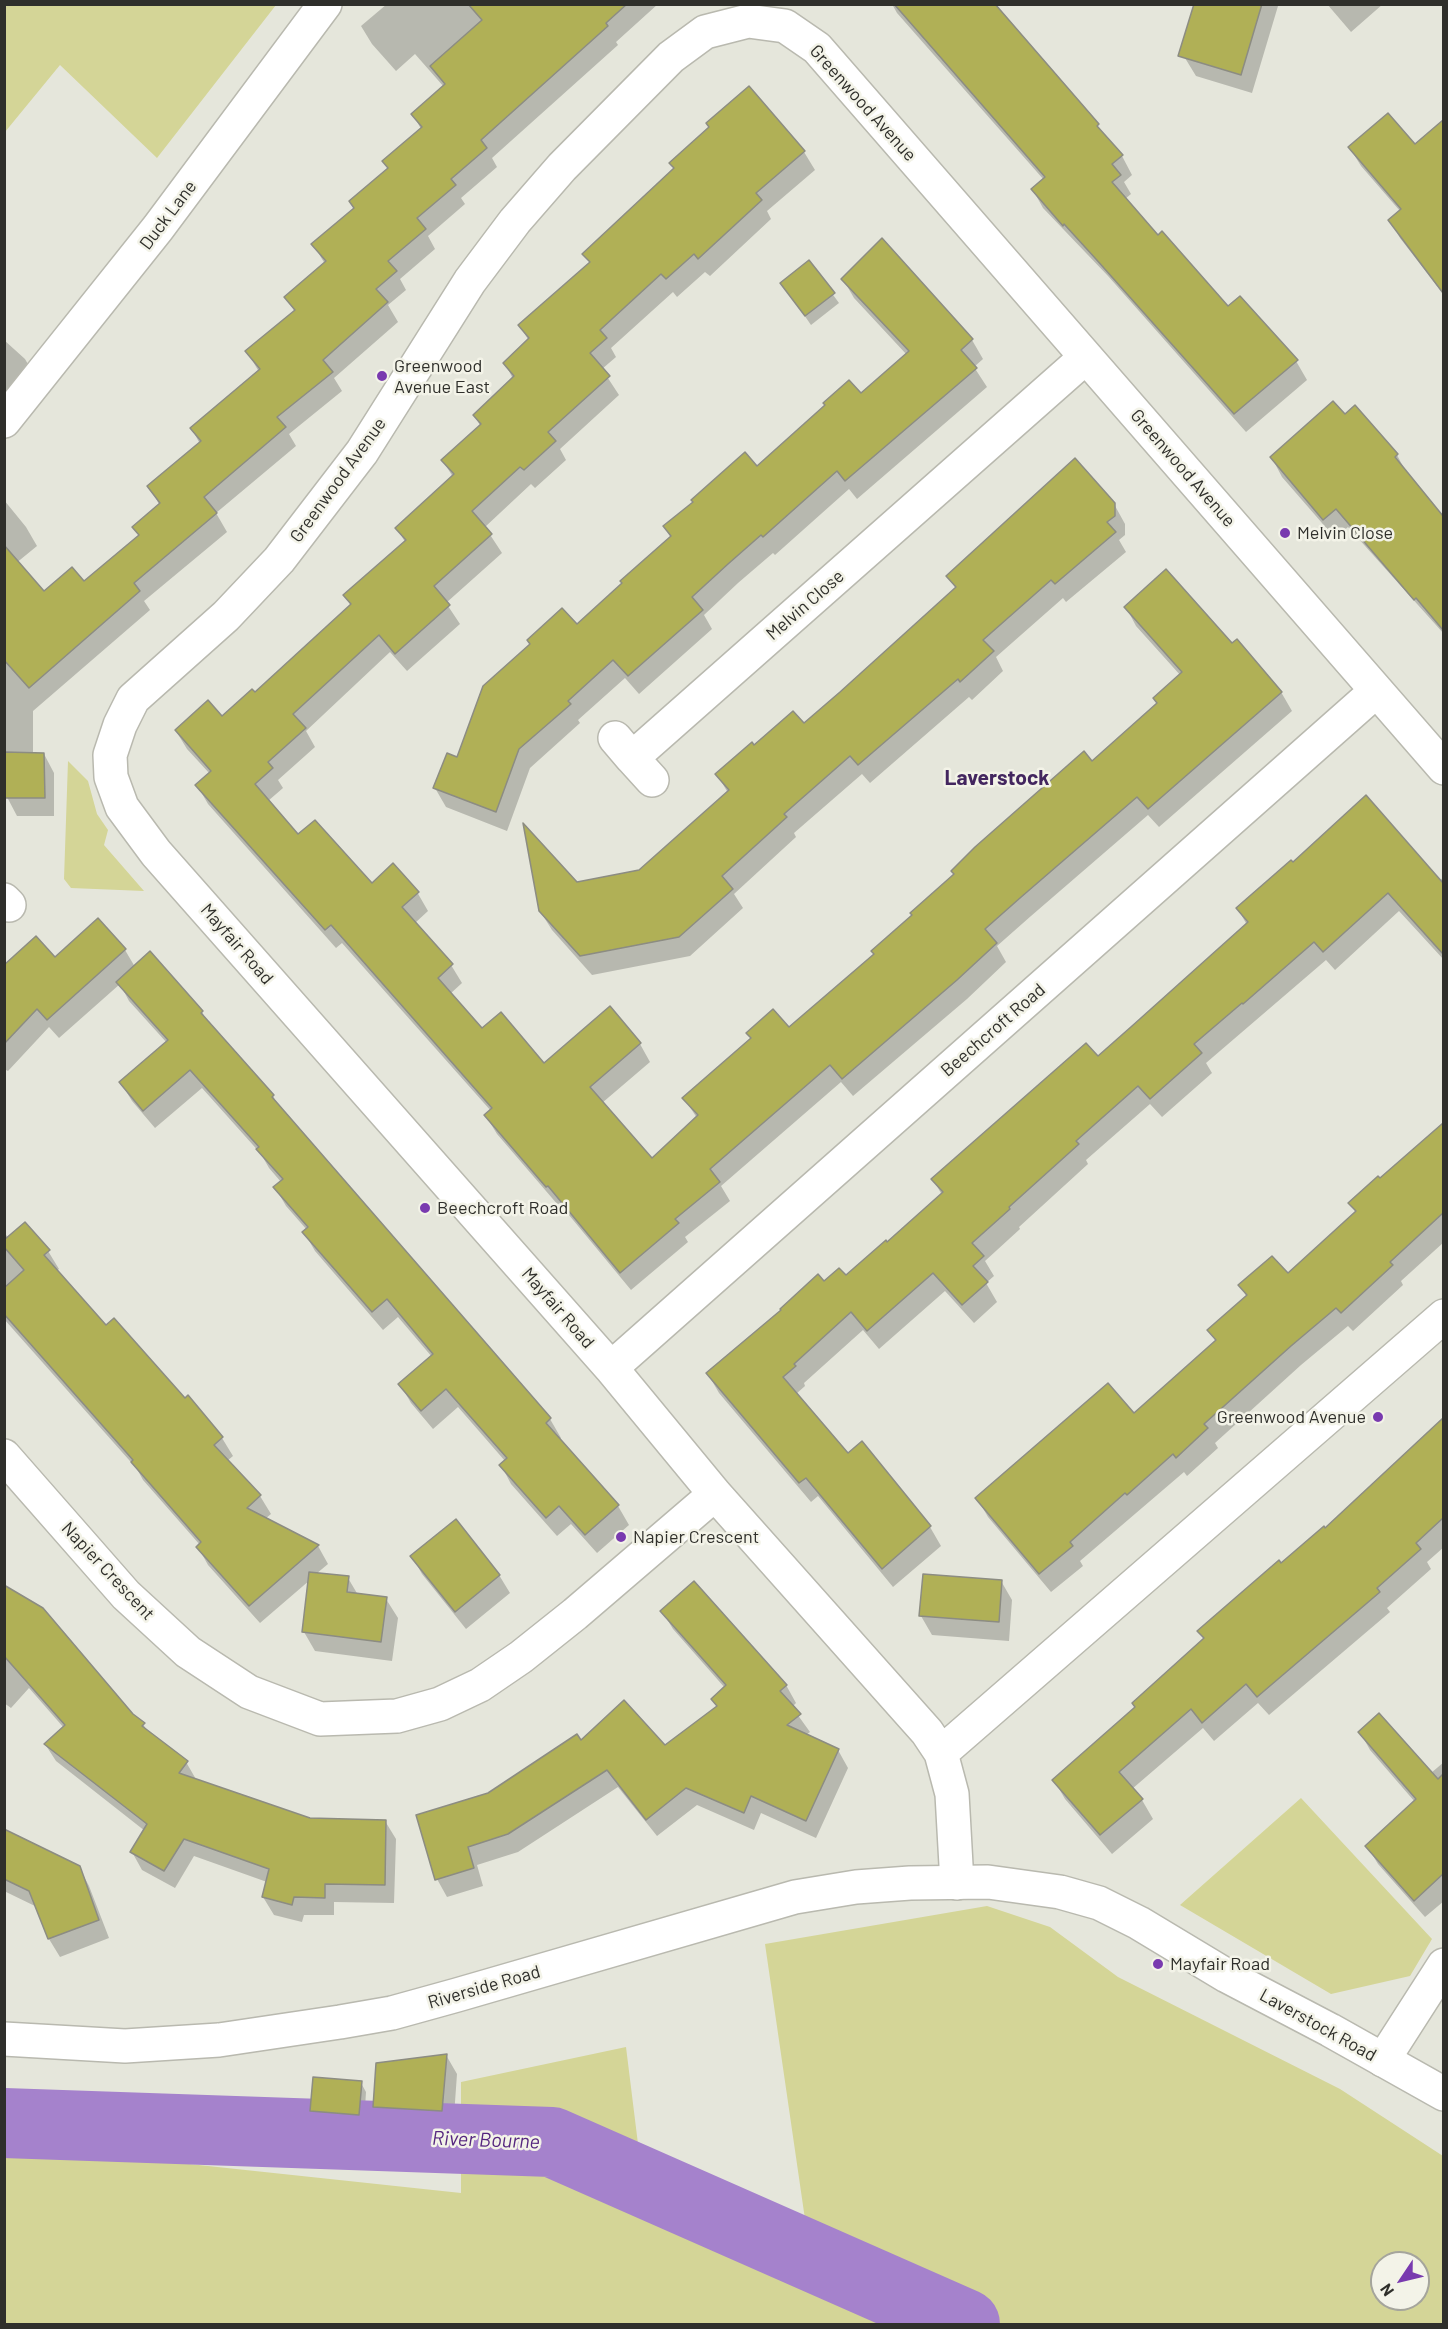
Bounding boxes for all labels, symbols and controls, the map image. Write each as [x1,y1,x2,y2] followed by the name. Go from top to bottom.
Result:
[805,40,921,166] street label: Greenwood Avenue
[135,176,201,254] street label: Duck Lane
[394,355,490,398] place label: Greenwood Avenue East
[375,369,389,383] marker: Greenwood Avenue East
[1126,405,1240,531] street label: Greenwood Avenue
[285,413,391,547] street label: Greenwood Avenue
[1297,522,1393,544] place label: Melvin Close
[1278,526,1292,540] marker: Melvin Close
[762,565,848,645] street label: Melvin Close
[945,765,1049,791] district label: Laverstock
[196,899,278,989] street label: Mayfair Road
[936,979,1050,1081] street label: Beechcroft Road
[437,1197,568,1219] place label: Beechcroft Road
[418,1201,432,1215] marker: Beechcroft Road
[517,1263,599,1353] street label: Mayfair Road
[1217,1406,1366,1428] place label: Greenwood Avenue
[1371,1410,1385,1424] marker: Greenwood Avenue
[57,1517,159,1625] street label: Napier Crescent
[633,1526,759,1548] place label: Napier Crescent
[614,1530,628,1544] marker: Napier Crescent
[1170,1953,1270,1975] place label: Mayfair Road
[1151,1957,1165,1971] marker: Mayfair Road
[425,1961,543,2013] street label: Riverside Road
[1256,1984,1380,2066] street label: Laverstock Road
[432,2126,540,2154] water label: River Bourne
[1370,2251,1430,2311] north arrow
[1376,2281,1397,2300] text: N

